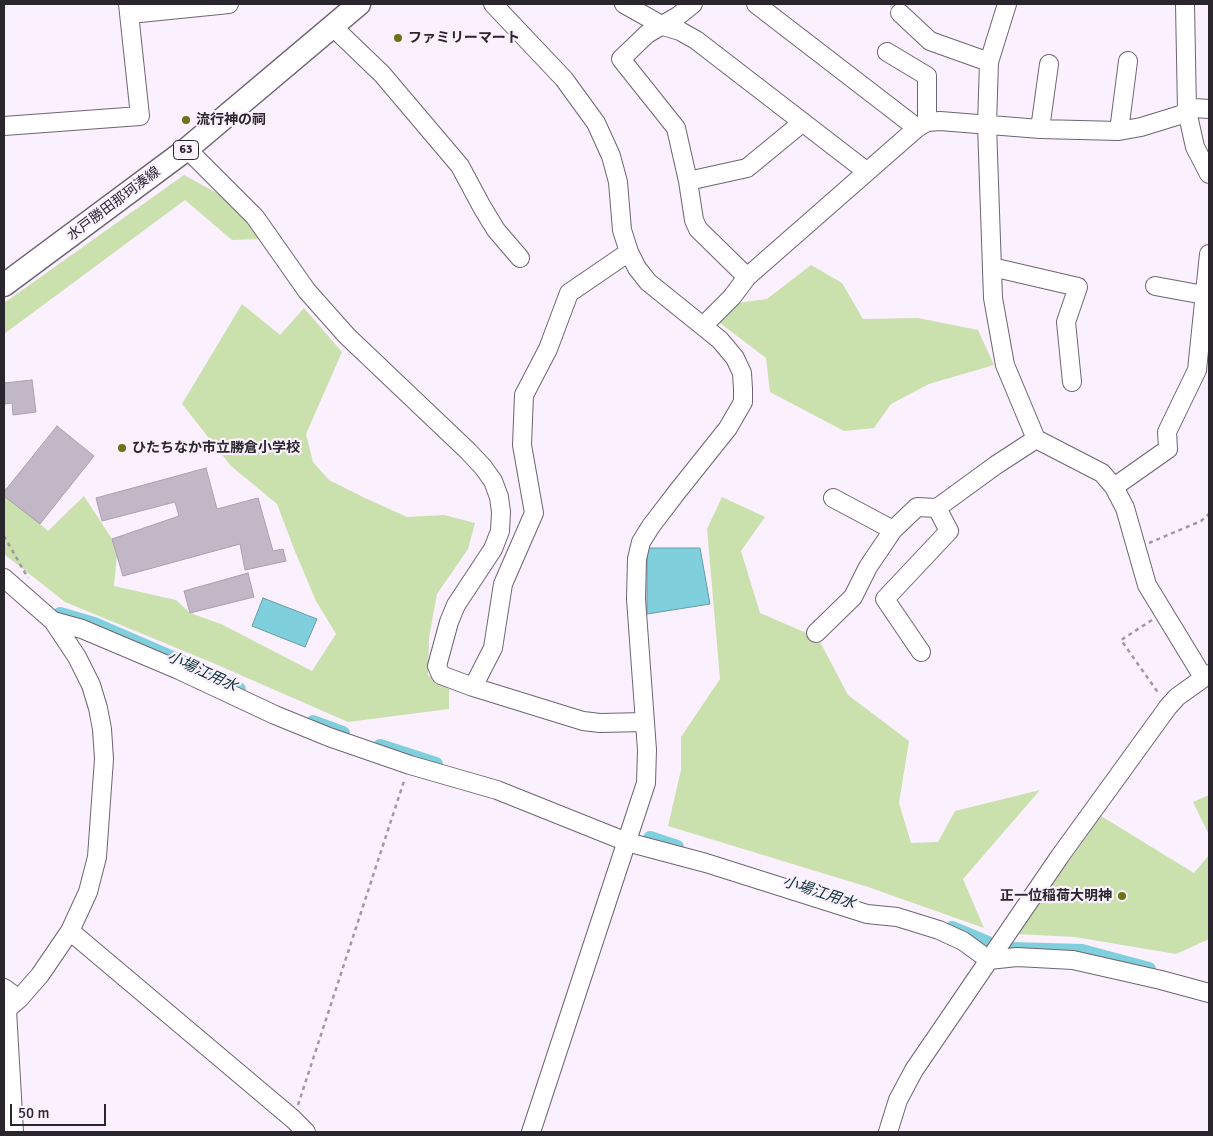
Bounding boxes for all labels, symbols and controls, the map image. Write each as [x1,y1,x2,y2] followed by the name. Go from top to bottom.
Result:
[408,30,520,46] place label: ファミリーマート
[392,32,404,44] marker: ファミリーマート
[196,112,266,128] place label: 流行神の祠
[180,114,192,126] marker: 流行神の祠
[174,140,198,160] road number: 63
[64,164,164,244] street label: 水戸勝田那珂湊線
[132,440,300,456] place label: ひたちなか市立勝倉小学校
[116,442,128,454] marker: ひたちなか市立勝倉小学校
[164,648,240,696] water label: 小場江用水
[781,873,857,913] water label: 小場江用水
[1000,888,1112,904] place label: 正一位稲荷大明神
[1116,890,1128,902] marker: 正一位稲荷大明神
[12,1094,109,1126] scale bar
[18,1104,49,1122] text: 50 m

